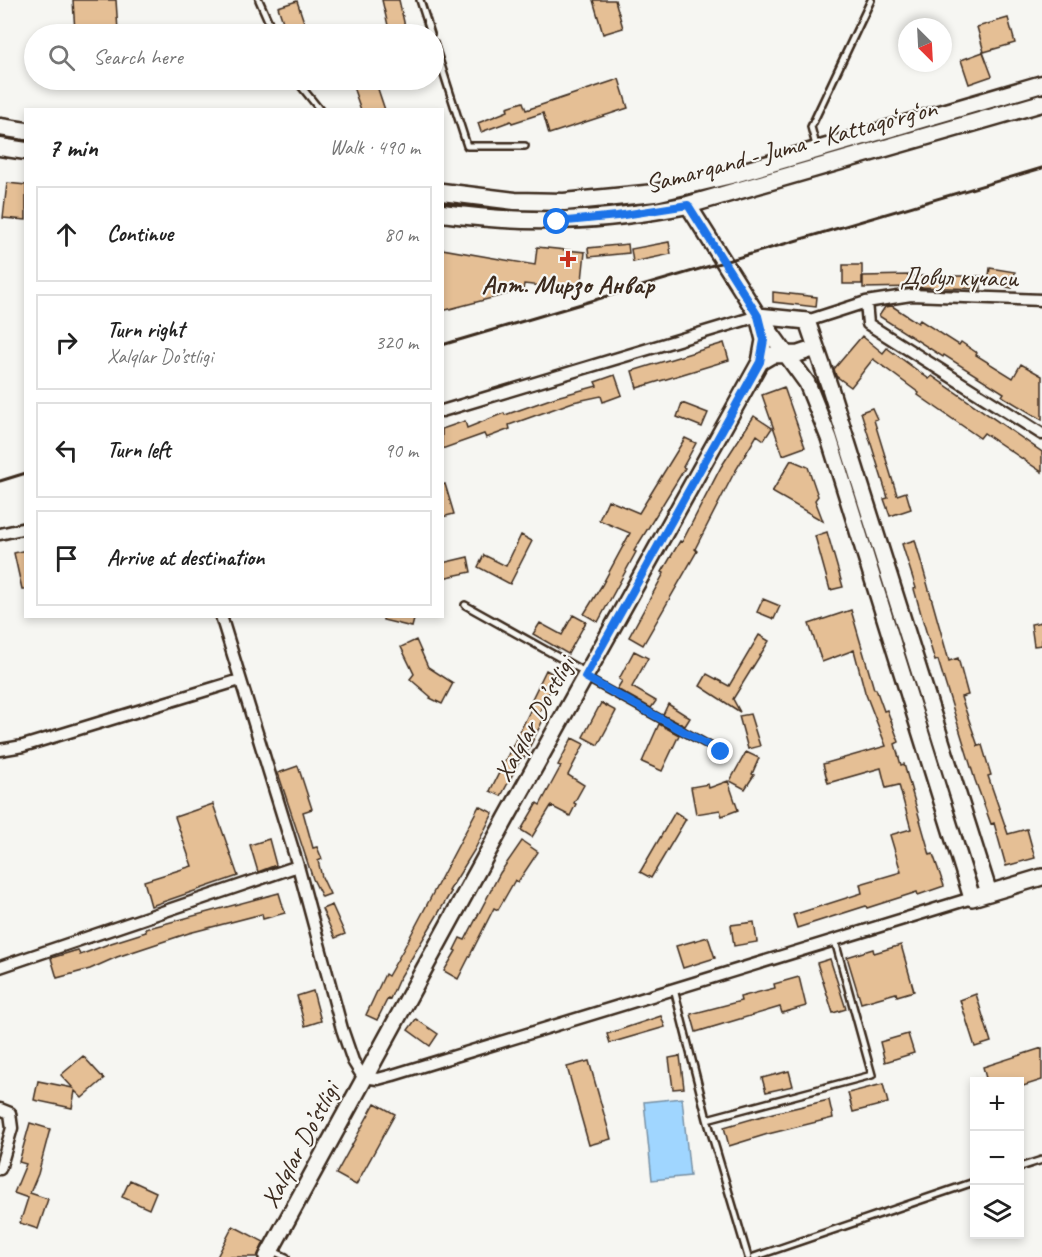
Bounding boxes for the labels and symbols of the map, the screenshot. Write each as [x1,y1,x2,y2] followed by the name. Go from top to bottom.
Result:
[898,18,952,72] north arrow
[642,91,941,201] street label: Samarqand - Juma - Kattaqo‘rg‘on
[543,208,569,234] route start
[561,252,575,266] marker: Апт. Мирзо Анвар
[900,259,1020,295] street label: Довул кучаси
[482,268,656,301] place label: Апт. Мирзо Анвар
[486,648,583,787] street label: Xalqlar Do’stligi
[707,738,733,764] route end
[253,1074,348,1214] street label: Xalqlar Do’stligi

